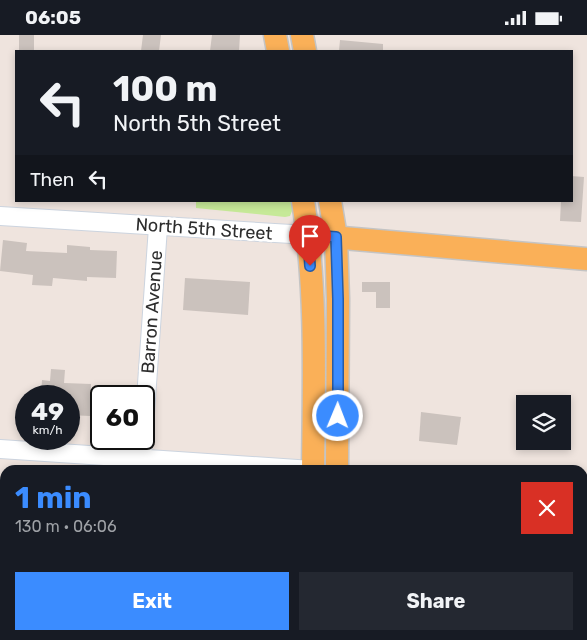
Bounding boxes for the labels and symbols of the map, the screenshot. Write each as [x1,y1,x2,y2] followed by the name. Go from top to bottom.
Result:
[135,213,273,245] street label: North 5th Street
[289,215,331,266] pin
[137,250,167,374] street label: Barron Avenue
[90,385,155,450] speed limit sign: 60
[311,389,363,441] position arrow

